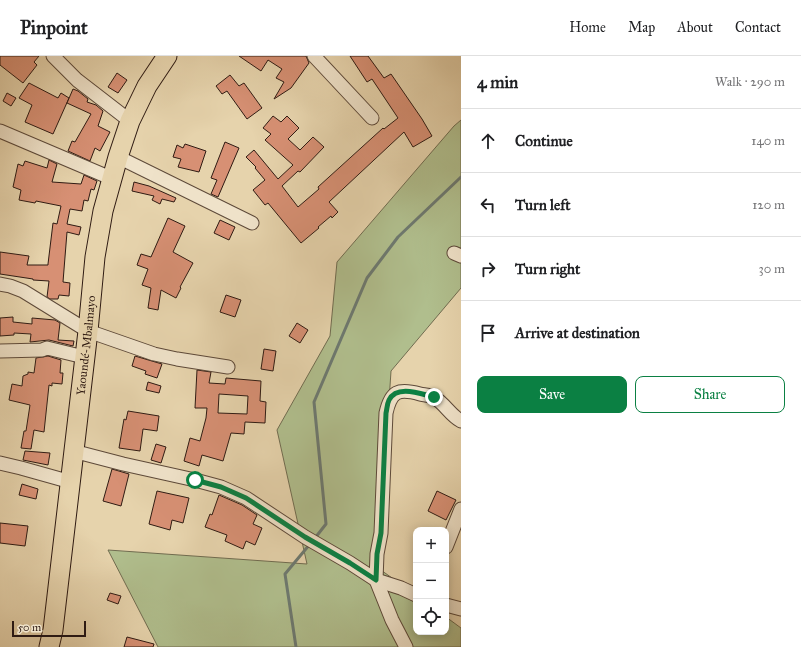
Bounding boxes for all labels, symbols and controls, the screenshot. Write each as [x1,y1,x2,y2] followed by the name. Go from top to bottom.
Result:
[20,16,88,39] text: Pinpoint
[569,19,606,36] text: Home
[628,19,655,36] text: Map
[677,19,713,36] text: About
[735,19,781,36] text: Contact
[477,72,518,93] text: 4 min
[715,74,785,90] text: Walk · 290 m
[477,130,499,152] icon: ahead
[515,132,573,150] text: Continue
[751,133,785,149] text: 140 m
[477,194,499,216] icon: left
[515,196,571,214] text: Turn left
[752,197,785,213] text: 120 m
[477,258,499,280] icon: right
[515,260,580,278] text: Turn right
[759,261,785,277] text: 30 m
[74,295,98,396] street label: Yaoundé-Mbalmayo
[477,322,499,344] icon: arrive
[515,324,640,342] text: Arrive at destination
[477,376,627,413] button: Save
[635,376,785,413] button: Share
[425,388,443,406] route end
[186,471,204,489] route start
[413,527,449,635] map controls
[413,527,449,563] button: +
[413,563,449,599] button: −
[413,599,449,635] button: locate
[12,619,86,638] scale bar
[18,621,41,634] text: 50 m

